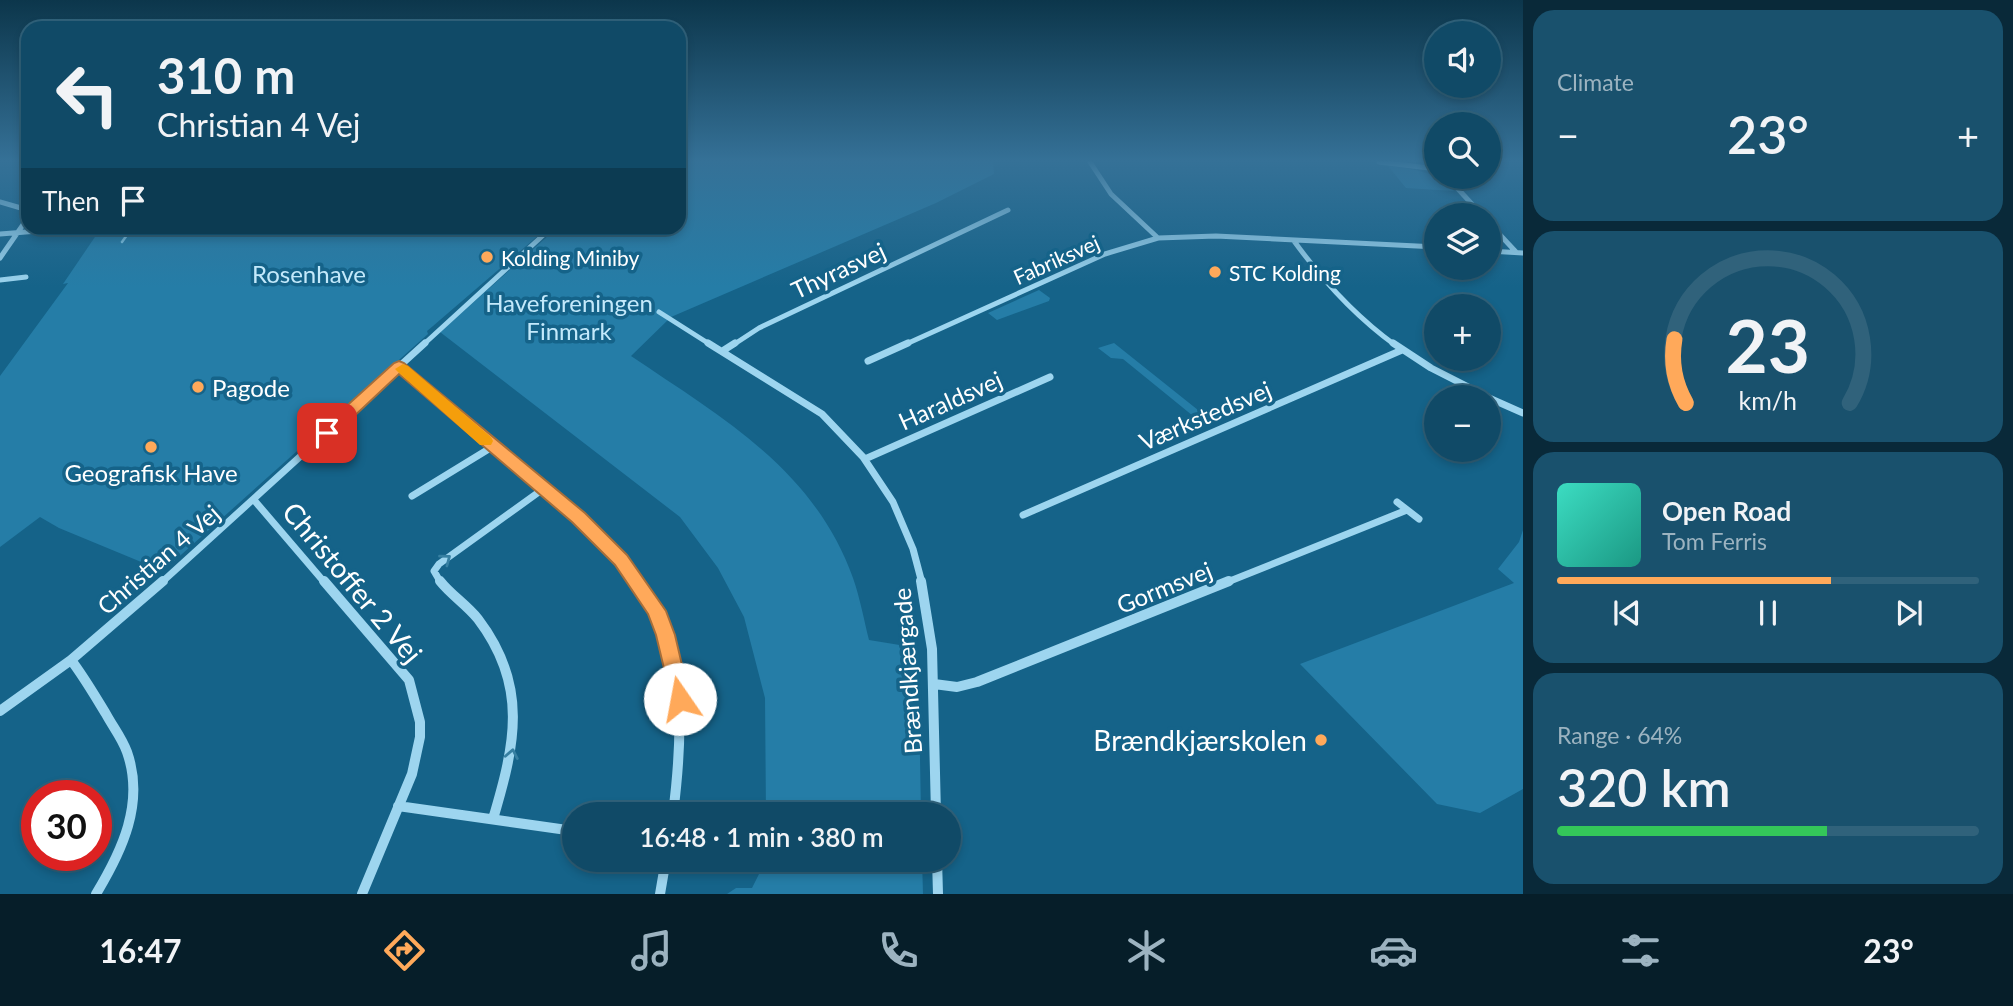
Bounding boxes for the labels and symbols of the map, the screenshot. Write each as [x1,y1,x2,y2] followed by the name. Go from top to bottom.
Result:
[1009,229,1103,289] street label: Fabriksvej
[786,236,890,304] street label: Thyrasvej
[501,245,639,270] place label: Kolding Miniby
[479,249,495,265] marker: Kolding Miniby
[252,259,366,288] park label: Rosenhave
[1229,260,1341,285] place label: STC Kolding
[1207,264,1223,280] marker: STC Kolding
[485,288,653,345] park label: Haveforeningen Finmark
[894,364,1006,436] street label: Haraldsvej
[212,373,290,402] place label: Pagode
[1135,374,1275,456] street label: Værkstedsvej
[190,379,206,395] marker: Pagode
[297,403,357,463] pin
[143,439,159,455] marker: Geografisk Have
[64,458,238,487] place label: Geografisk Have
[276,495,430,669] street label: Christoffer 2 Vej
[91,498,225,620] street label: Christian 4 Vej
[439,555,451,567] one-way arrow
[1112,555,1216,619] street label: Gormsvej
[887,587,927,755] street label: Brændkjærgade
[643,662,717,736] position arrow
[1093,723,1307,757] place label: Brændkjærskolen
[1313,732,1329,748] marker: Brændkjærskolen
[504,748,519,760] one-way arrow
[21,780,112,871] speed limit sign: 30

